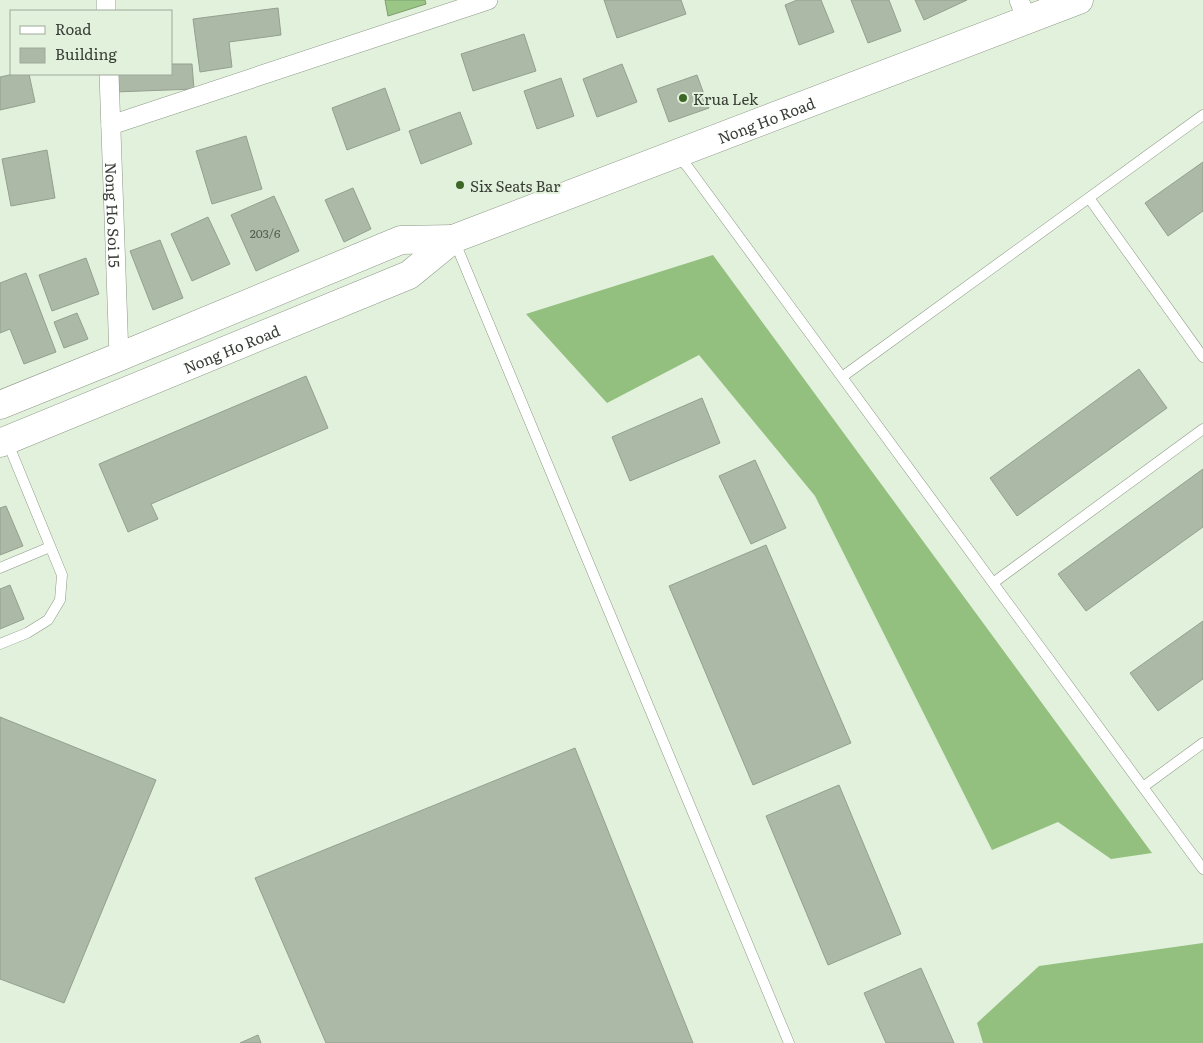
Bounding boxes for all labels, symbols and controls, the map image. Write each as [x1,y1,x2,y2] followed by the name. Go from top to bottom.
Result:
[10,10,172,75] legend
[55,17,91,40] text: Road
[55,42,117,65] text: Building
[693,87,759,110] place label: Krua Lek
[714,91,818,149] street label: Nong Ho Road
[677,92,689,104] marker: Krua Lek
[101,162,127,268] street label: Nong Ho Soi 15
[470,174,560,197] place label: Six Seats Bar
[454,179,466,191] marker: Six Seats Bar
[250,224,281,242] house number: 203/6
[180,318,283,378] street label: Nong Ho Road

